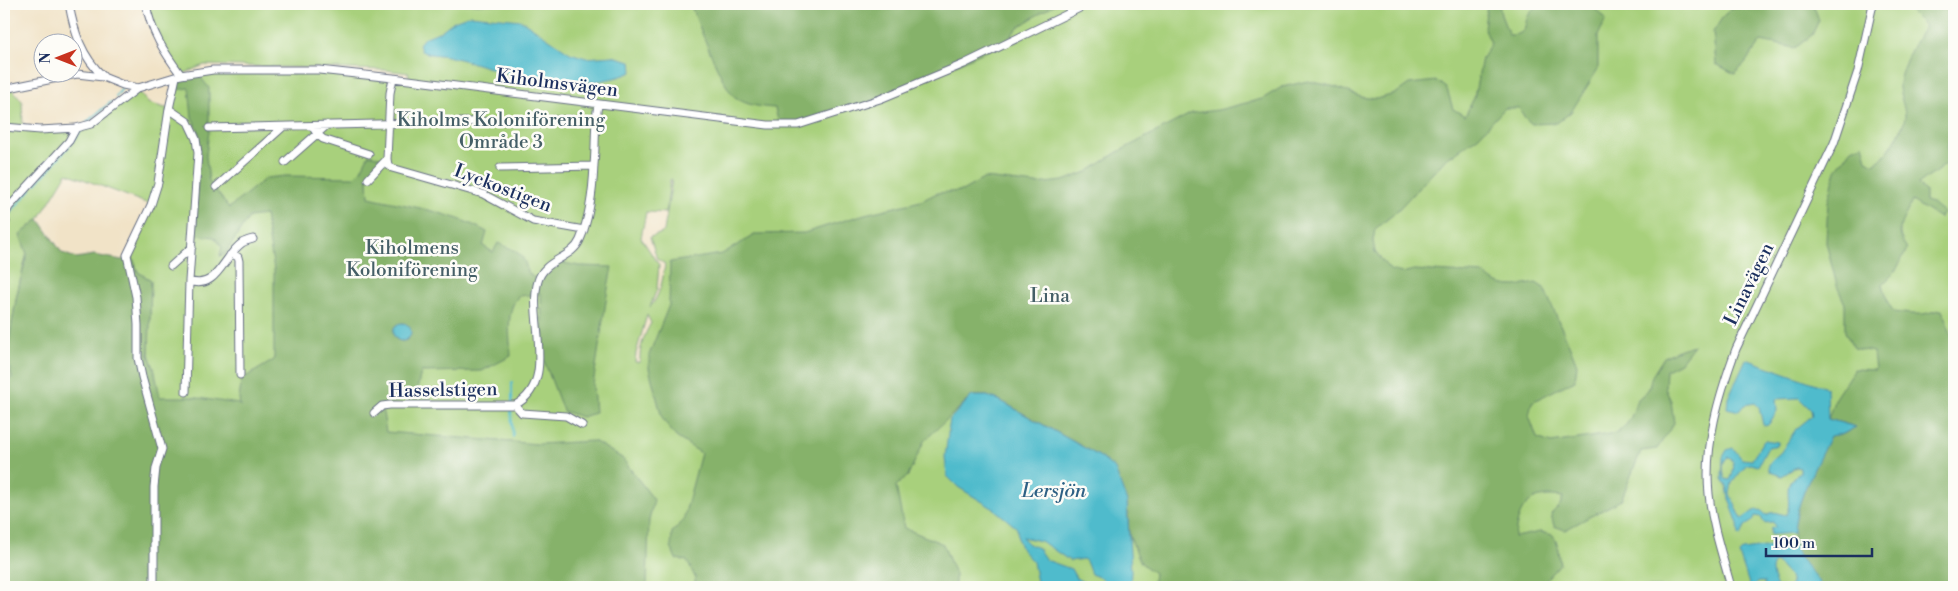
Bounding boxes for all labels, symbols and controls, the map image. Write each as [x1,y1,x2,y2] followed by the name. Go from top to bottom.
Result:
[32,32,82,82] north arrow
[37,52,55,64] text: N
[495,64,619,102] street label: Kiholmsvägen
[397,108,605,154] park label: Kiholms Koloniförening Område 3
[451,158,555,218] street label: Lyckostigen
[346,236,478,282] park label: Kiholmens Koloniförening
[1719,239,1779,329] street label: Linavägen
[1030,284,1070,308] park label: Lina
[388,377,498,403] street label: Hasselstigen
[1021,479,1087,504] water label: Lersjön
[1766,526,1872,558] scale bar
[1773,534,1815,553] text: 100 m

